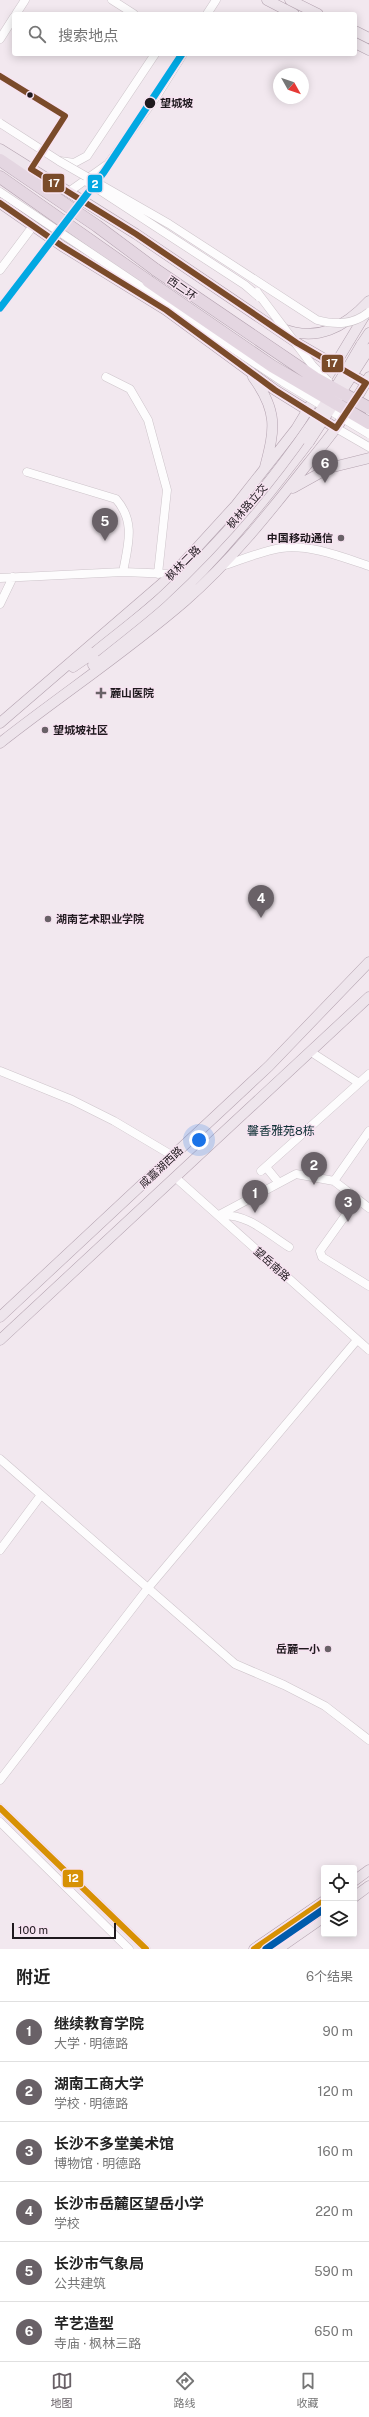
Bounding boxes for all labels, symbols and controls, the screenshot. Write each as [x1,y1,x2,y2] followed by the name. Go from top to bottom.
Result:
[12,12,357,56] search box
[26,23,48,45] icon: search
[58,27,118,44] text: 搜索地点
[273,68,309,104] north arrow
[25,90,35,100] unlabelled marker
[143,96,157,110] marker: 望城坡
[160,97,193,109] place label: 望城坡
[42,173,65,193] line badge: 17
[87,174,103,193] line badge: 2
[48,177,60,189] text: 17
[92,178,99,190] text: 2
[165,274,199,302] street label: 西二环
[321,354,344,373] line badge: 17
[326,357,338,369] text: 17
[312,450,338,483] pin: 6
[224,481,270,531] street label: 枫林路立交
[92,508,118,541] pin: 5
[267,532,333,544] place label: 中国移动通信
[336,533,346,543] marker: 中国移动通信
[163,543,203,583] street label: 枫林二路
[95,687,107,699] marker: 麓山医院
[110,687,154,699] place label: 麓山医院
[53,724,108,736] place label: 望城坡社区
[40,725,50,735] marker: 望城坡社区
[248,885,274,918] pin: 4
[56,913,144,925] place label: 湖南艺术职业学院
[43,914,53,924] marker: 湖南艺术职业学院
[247,1124,315,1138] district label: 馨香雅苑8栋
[189,1130,209,1150] your location
[137,1144,185,1190] street label: 咸嘉湖西路
[301,1152,327,1185] pin: 2
[242,1180,268,1213] pin: 1
[335,1189,361,1222] pin: 3
[252,1245,292,1283] street label: 望岳南路
[276,1643,320,1655] place label: 岳麓一小
[323,1644,333,1654] marker: 岳麓一小
[321,1865,357,1937] map controls
[321,1865,357,1901] button: locate
[62,1869,84,1888] line badge: 12
[67,1872,79,1884] text: 12
[321,1901,357,1937] button: layers
[12,1921,116,1940] scale bar
[18,1924,48,1936] text: 100 m
[16,1967,50,1987] text: 附近
[306,1969,353,1984] text: 6个结果
[54,2015,144,2032] text: 继续教育学院
[26,2024,32,2039] text: 1
[323,2024,353,2039] text: 90 m
[54,2036,128,2051] text: 大学 · 明德路
[54,2075,144,2092] text: 湖南工商大学
[25,2084,33,2099] text: 2
[318,2084,353,2099] text: 120 m
[54,2096,128,2111] text: 学校 · 明德路
[54,2135,174,2152] text: 长沙不多堂美术馆
[25,2144,33,2159] text: 3
[317,2144,353,2159] text: 160 m
[54,2156,141,2171] text: 博物馆 · 明德路
[54,2195,204,2212] text: 长沙市岳麓区望岳小学
[25,2204,33,2219] text: 4
[315,2204,353,2219] text: 220 m
[54,2216,80,2231] text: 学校
[54,2255,144,2272] text: 长沙市气象局
[25,2264,33,2279] text: 5
[314,2264,353,2279] text: 590 m
[54,2276,106,2291] text: 公共建筑
[54,2315,114,2332] text: 芊艺造型
[25,2324,33,2339] text: 6
[314,2324,353,2339] text: 650 m
[54,2336,141,2351] text: 寺庙 · 枫林三路
[51,2370,73,2410] tab: 地图
[174,2370,196,2410] tab: 路线
[297,2370,319,2410] tab: 收藏

